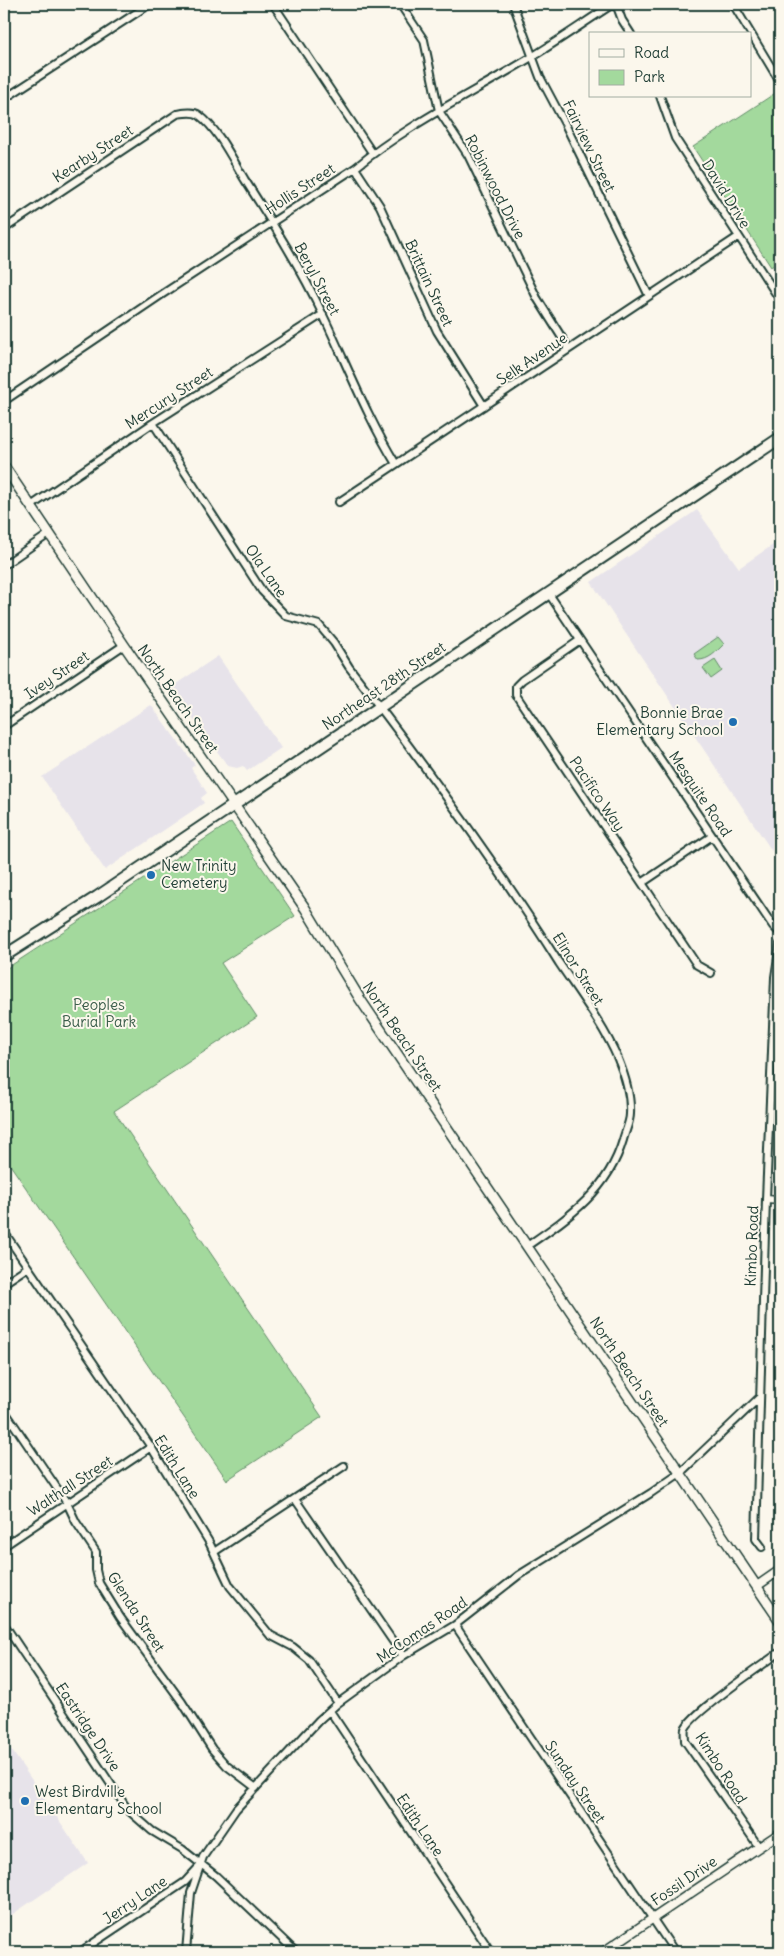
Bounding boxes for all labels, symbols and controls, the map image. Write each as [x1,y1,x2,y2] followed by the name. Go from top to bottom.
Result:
[589,32,752,98] legend
[634,43,669,62] text: Road
[634,67,665,86] text: Park
[559,97,620,195] street label: Fairview Street
[49,121,137,187] street label: Kearby Street
[461,131,530,242] street label: Robinwood Drive
[698,156,755,232] street label: David Drive
[261,159,338,218] street label: Hollis Street
[401,236,458,329] street label: Brittain Street
[290,239,344,318] street label: Beryl Street
[493,328,571,389] street label: Selk Avenue
[121,362,216,433] street label: Mercury Street
[241,540,292,601] street label: Ola Lane
[318,637,449,734] street label: Northeast 28th Street
[134,641,223,757] street label: North Beach Street
[21,646,92,703] street label: Ivey Street
[596,703,723,739] place label: Bonnie Brae Elementary School
[727,716,739,728] marker: Bonnie Brae Elementary School
[665,747,736,840] street label: Mesquite Road
[565,753,629,835] street label: Pacifico Way
[161,856,237,892] place label: New Trinity Cemetery
[145,869,157,881] marker: New Trinity Cemetery
[549,929,608,1009] street label: Elinor Street
[359,978,446,1095] street label: North Beach Street
[62,995,137,1031] park label: Peoples Burial Park
[741,1205,762,1287] street label: Kimbo Road
[586,1313,673,1430] street label: North Beach Street
[150,1431,204,1502] street label: Edith Lane
[24,1451,116,1520] street label: Walthall Street
[103,1568,169,1655] street label: Glenda Street
[373,1592,471,1667] street label: McComas Road
[52,1679,125,1775] street label: Eastridge Drive
[691,1728,752,1807] street label: Kimbo Road
[541,1737,610,1827] street label: Sunday Street
[35,1782,162,1818] place label: West Birdville Elementary School
[393,1790,448,1860] street label: Edith Lane
[19,1795,31,1807] marker: West Birdville Elementary School
[647,1852,720,1910] street label: Fossil Drive
[99,1871,170,1928] street label: Jerry Lane

